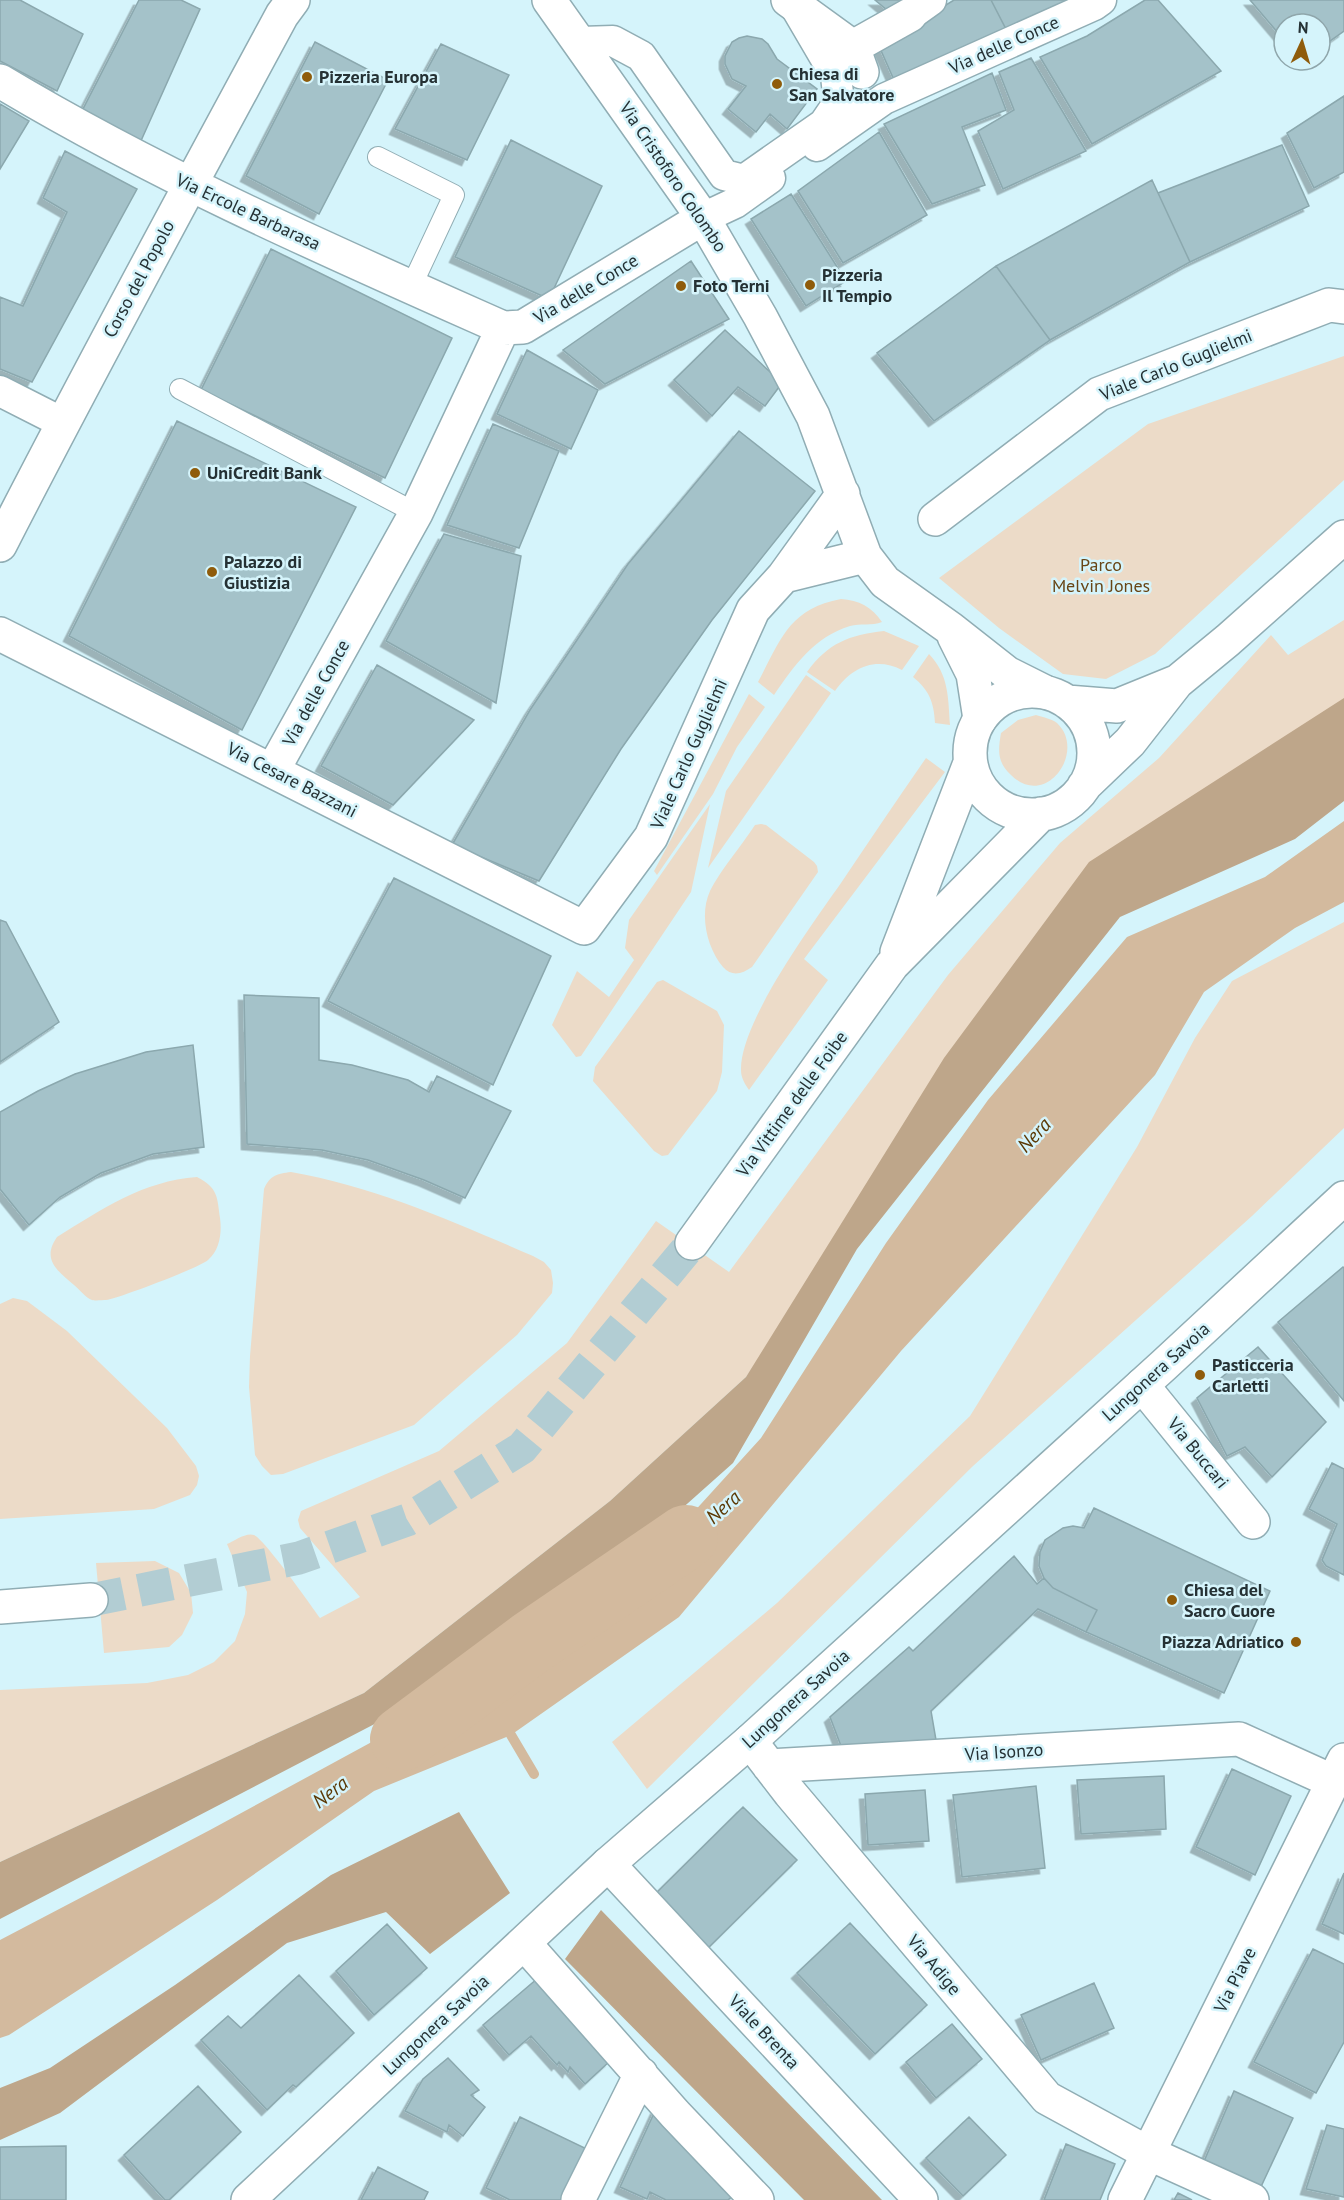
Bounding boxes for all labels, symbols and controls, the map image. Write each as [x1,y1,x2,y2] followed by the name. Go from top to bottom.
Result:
[944,10,1062,79] street label: Via delle Conce
[1272,12,1332,72] north arrow
[1297,17,1309,37] text: N
[789,62,894,106] place label: Chiesa di San Salvatore
[319,65,438,88] place label: Pizzeria Europa
[300,70,314,84] marker: Pizzeria Europa
[770,77,784,91] marker: Chiesa di San Salvatore
[614,96,732,256] street label: Via Cristoforo Colombo
[171,168,324,255] street label: Via Ercole Barbarasa
[98,216,179,341] street label: Corso del Popolo
[528,248,642,329] street label: Via delle Conce
[822,263,892,307] place label: Pizzeria Il Tempio
[693,274,770,297] place label: Foto Terni
[803,278,817,292] marker: Pizzeria Il Tempio
[674,279,688,293] marker: Foto Terni
[1095,323,1255,406] street label: Viale Carlo Guglielmi
[207,461,322,484] place label: UniCredit Bank
[188,466,202,480] marker: UniCredit Bank
[224,550,302,594] place label: Palazzo di Giustizia
[1052,553,1150,597] park label: Parco Melvin Jones
[205,565,219,579] marker: Palazzo di Giustizia
[276,636,354,751] street label: Via delle Conce
[645,675,732,833] street label: Viale Carlo Guglielmi
[222,736,361,822] street label: Via Cesare Bazzani
[730,1026,852,1182] street label: Via Vittime delle Foibe
[1011,1112,1057,1158] water label: Nera
[1097,1317,1214,1426] street label: Lungonera Savoia
[1212,1353,1294,1397] place label: Pasticceria Carletti
[1193,1368,1207,1382] marker: Pasticceria Carletti
[1162,1412,1234,1493] street label: Via Buccari
[700,1484,746,1530] water label: Nera
[1184,1578,1275,1622] place label: Chiesa del Sacro Cuore
[1165,1593,1179,1607] marker: Chiesa del Sacro Cuore
[1162,1630,1284,1653] place label: Piazza Adriatico
[1289,1635,1303,1649] marker: Piazza Adriatico
[737,1644,854,1753] street label: Lungonera Savoia
[963,1737,1044,1766] street label: Via Isonzo
[307,1770,353,1814] water label: Nera
[902,1929,966,2000] street label: Via Adige
[1208,1943,1261,2017] street label: Via Piave
[378,1970,494,2080] street label: Lungonera Savoia
[723,1989,805,2074] street label: Viale Brenta

